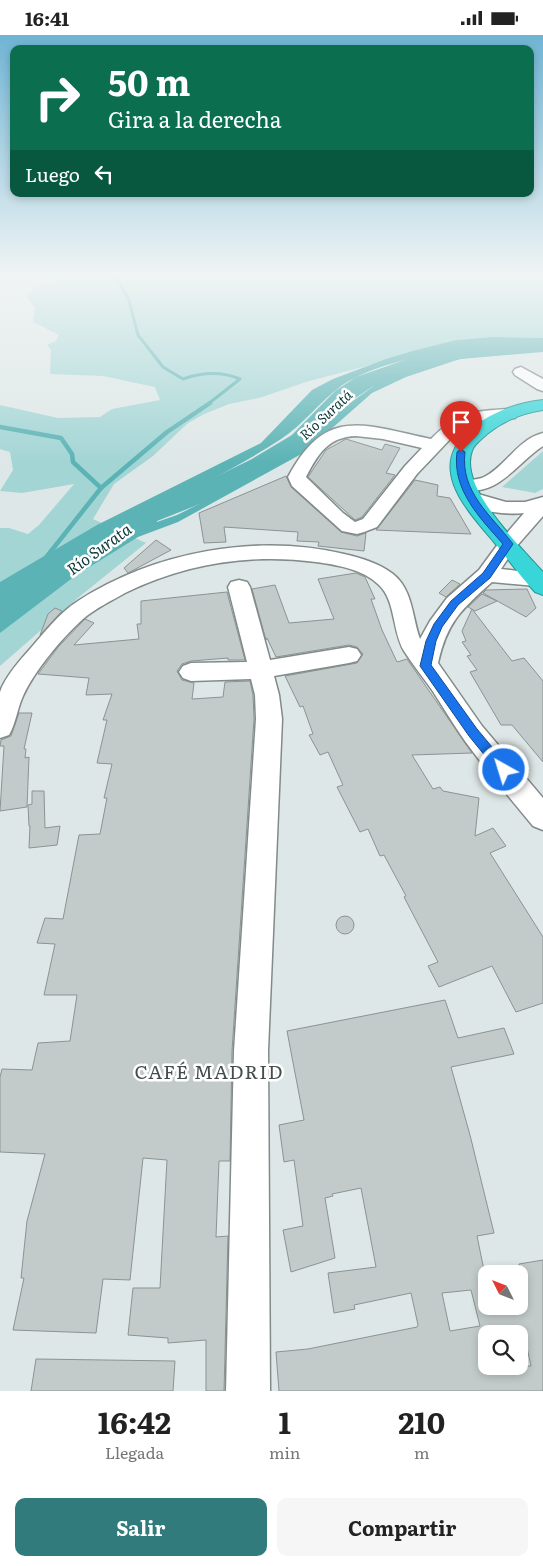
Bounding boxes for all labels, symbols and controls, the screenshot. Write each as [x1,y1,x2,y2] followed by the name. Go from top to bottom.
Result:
[25,4,69,32] text: 16:41
[108,55,191,107] text: 50 m
[25,65,90,130] icon: right
[108,102,282,135] text: Gira a la derecha
[25,160,80,188] text: Luego
[90,160,118,188] icon: left
[294,385,356,444] water label: Río Suratá
[440,401,482,452] pin
[447,408,475,436] icon: arrive
[61,516,137,580] water label: Río Surata
[477,743,529,795] position arrow
[134,1057,284,1085] district label: CAFÉ MADRID
[478,1265,528,1315] north arrow
[478,1265,528,1375] map controls
[478,1325,528,1375] button: search
[98,1399,171,1443] text: 16:42
[279,1399,291,1443] text: 1
[398,1399,445,1443] text: 210
[105,1440,164,1464] text: Llegada
[269,1440,300,1464] text: min
[414,1440,429,1464] text: m
[15,1498,267,1556] button: Salir
[277,1498,528,1556] button: Compartir

